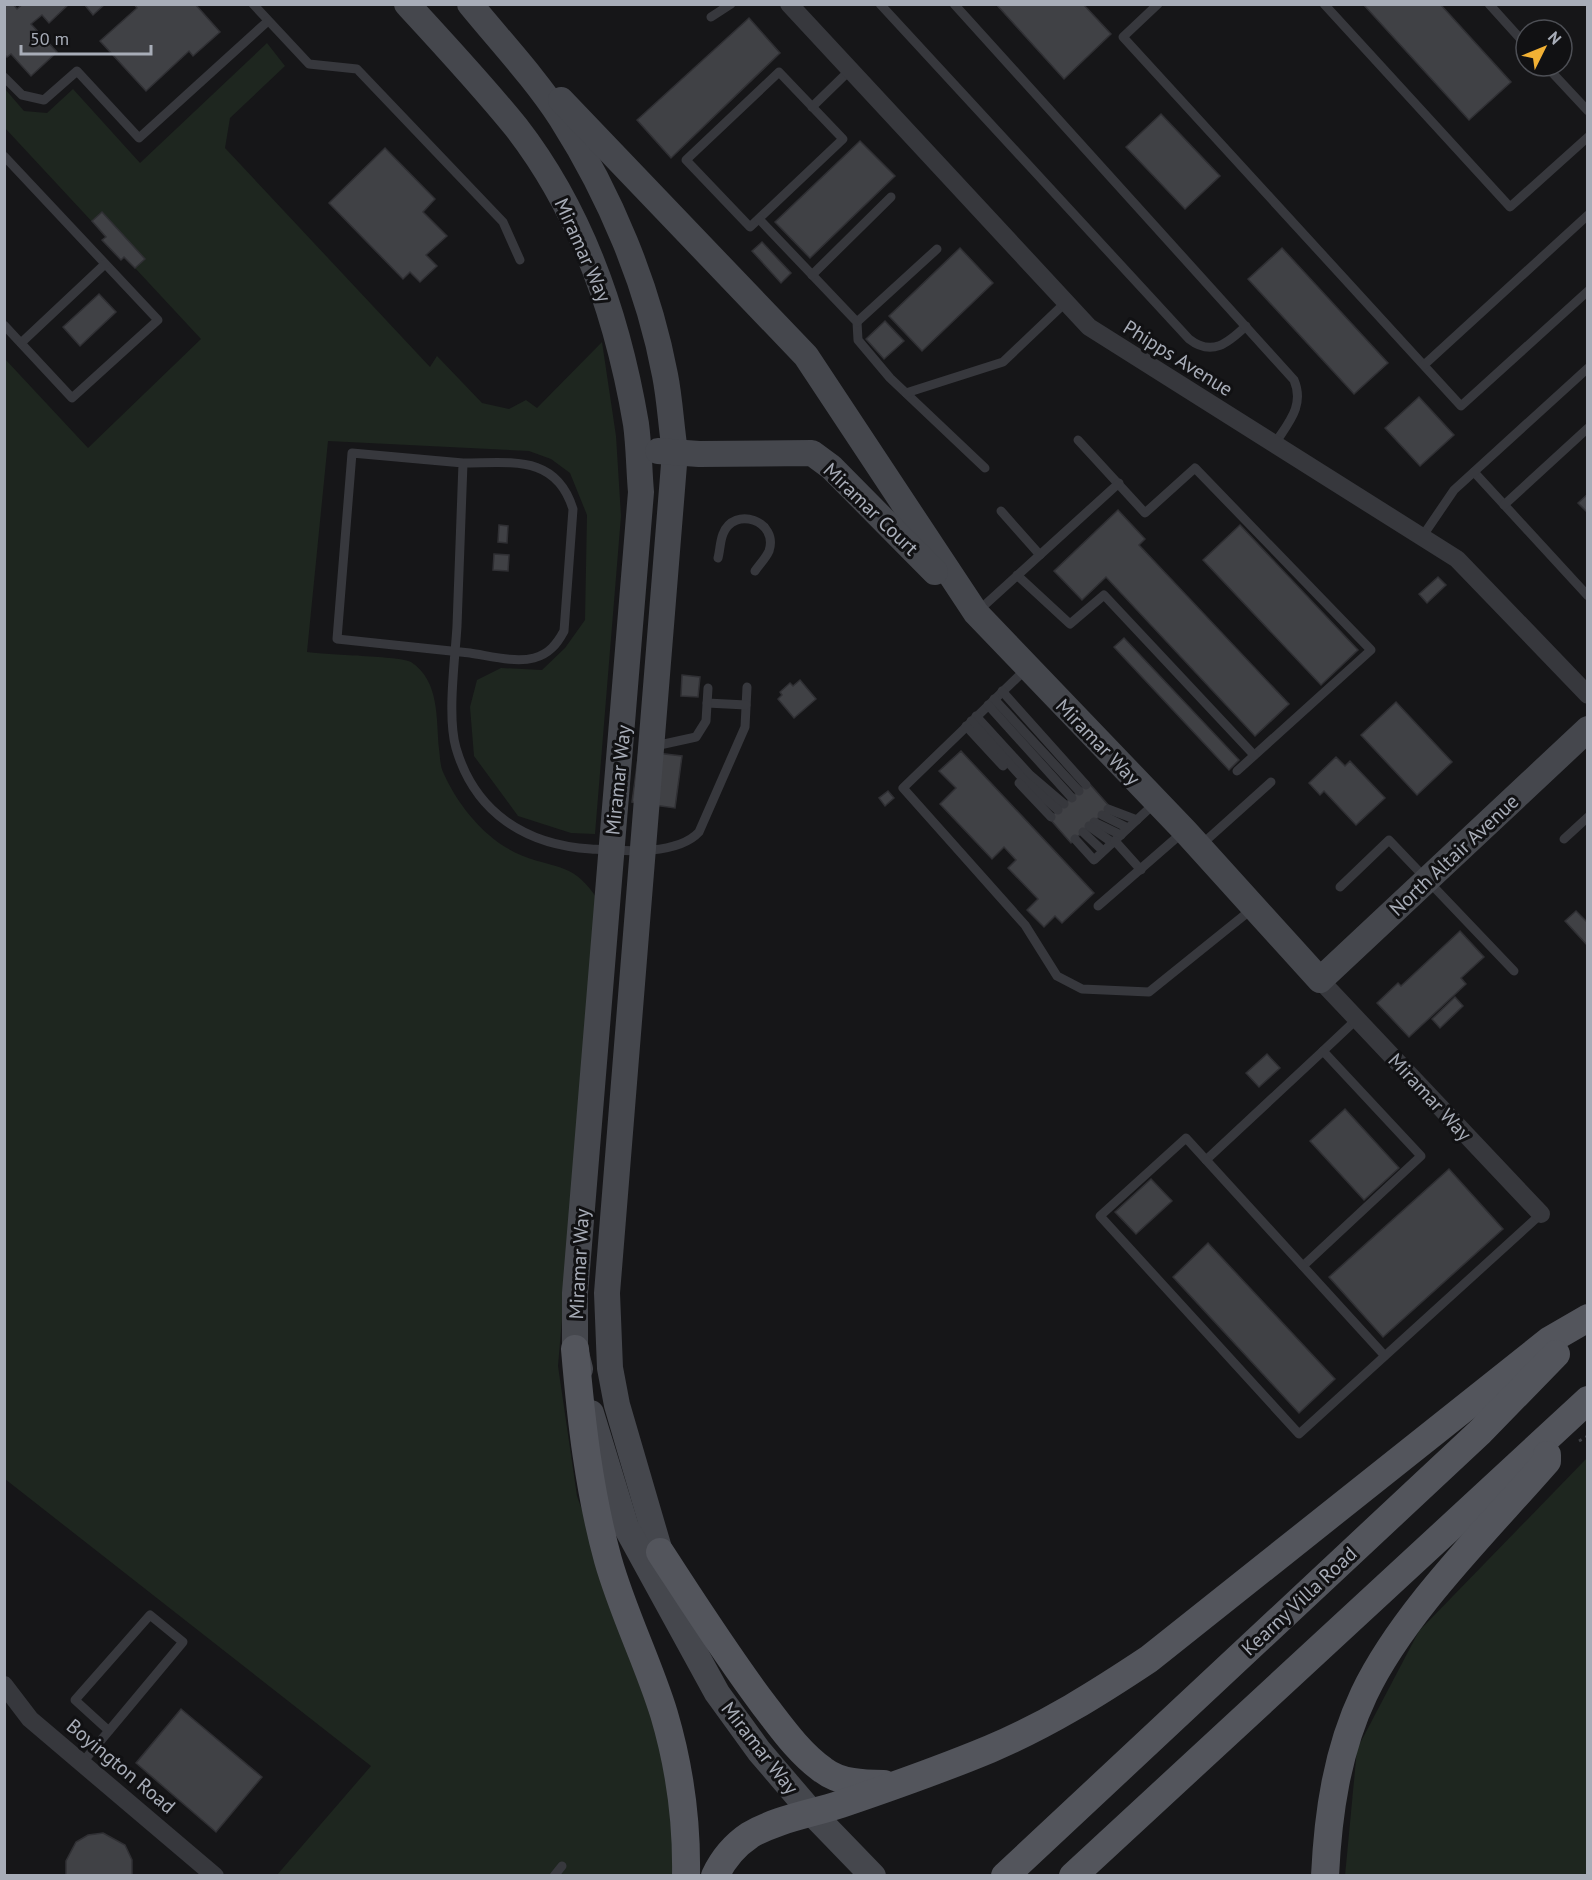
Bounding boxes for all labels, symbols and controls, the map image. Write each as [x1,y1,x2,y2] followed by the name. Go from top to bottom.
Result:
[21,18,152,56] scale bar
[1514,18,1574,78] north arrow
[30,27,69,50] text: 50 m
[1544,27,1566,48] text: N
[549,194,618,307] street label: Miramar Way
[1118,314,1238,402] street label: Phipps Avenue
[818,457,924,561] street label: Miramar Court
[1050,693,1146,791] street label: Miramar Way
[599,723,637,836] street label: Miramar Way
[1384,788,1524,922] street label: North Altair Avenue
[1383,1048,1478,1147] street label: Miramar Way
[563,1207,595,1320] street label: Miramar Way
[1236,1541,1362,1661] street label: Kearny Villa Road
[716,1696,805,1800] street label: Miramar Way
[61,1713,181,1819] street label: Boyington Road

